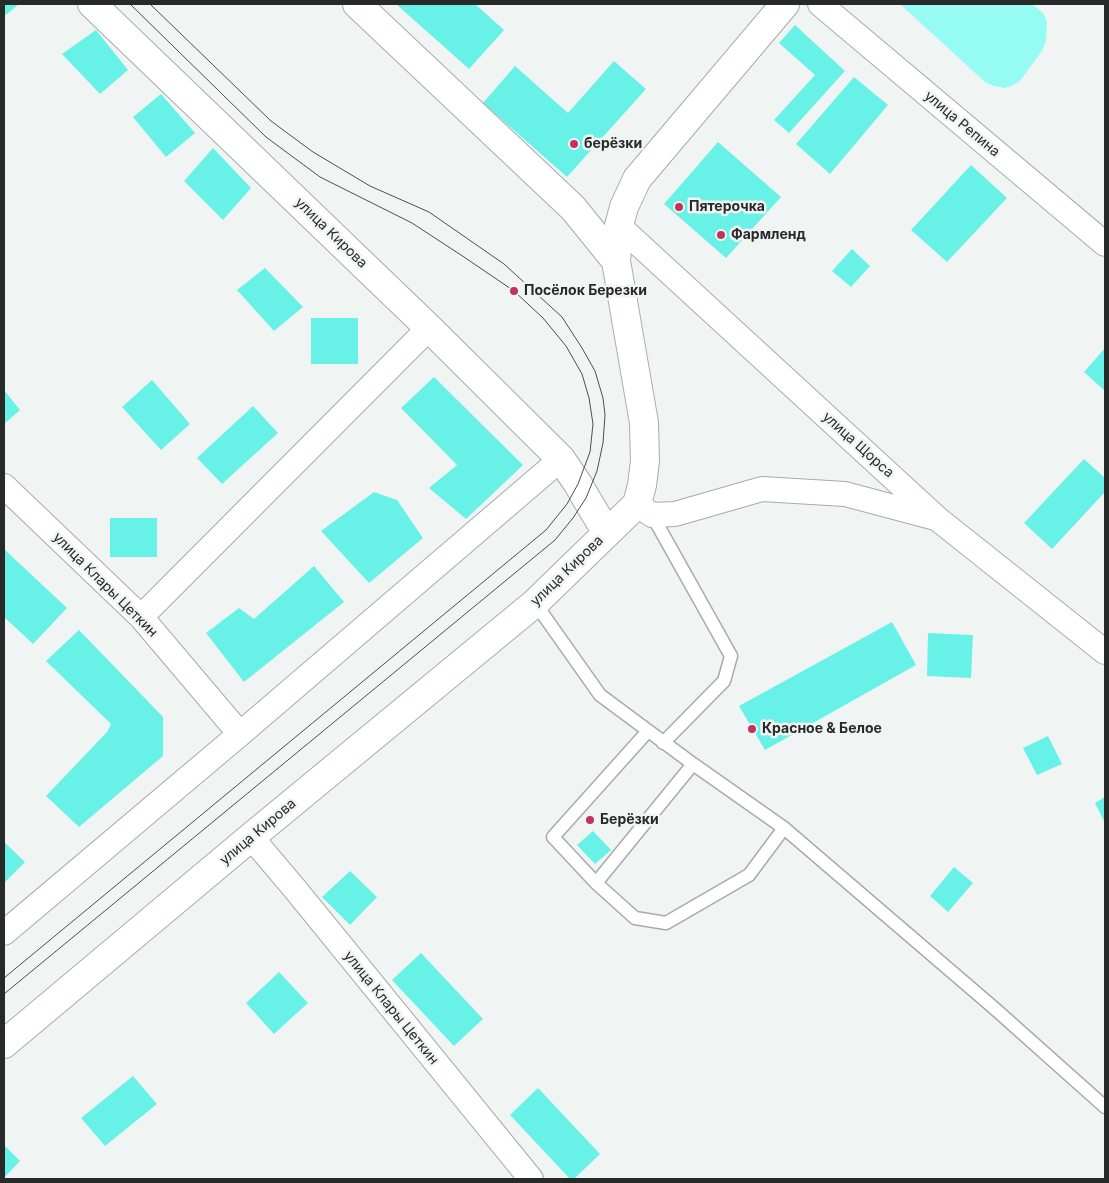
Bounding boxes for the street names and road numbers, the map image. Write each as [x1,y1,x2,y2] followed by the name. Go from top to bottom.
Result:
[921,88,1003,160] street label: улица Репина
[291,194,371,272] street label: улица Кирова
[819,409,897,481] street label: улица Щорса
[49,529,161,641] street label: улица Клары Цеткин
[527,532,607,610] street label: улица Кирова
[217,795,299,869] street label: улица Кирова
[340,948,442,1068] street label: улица Клары Цеткин

